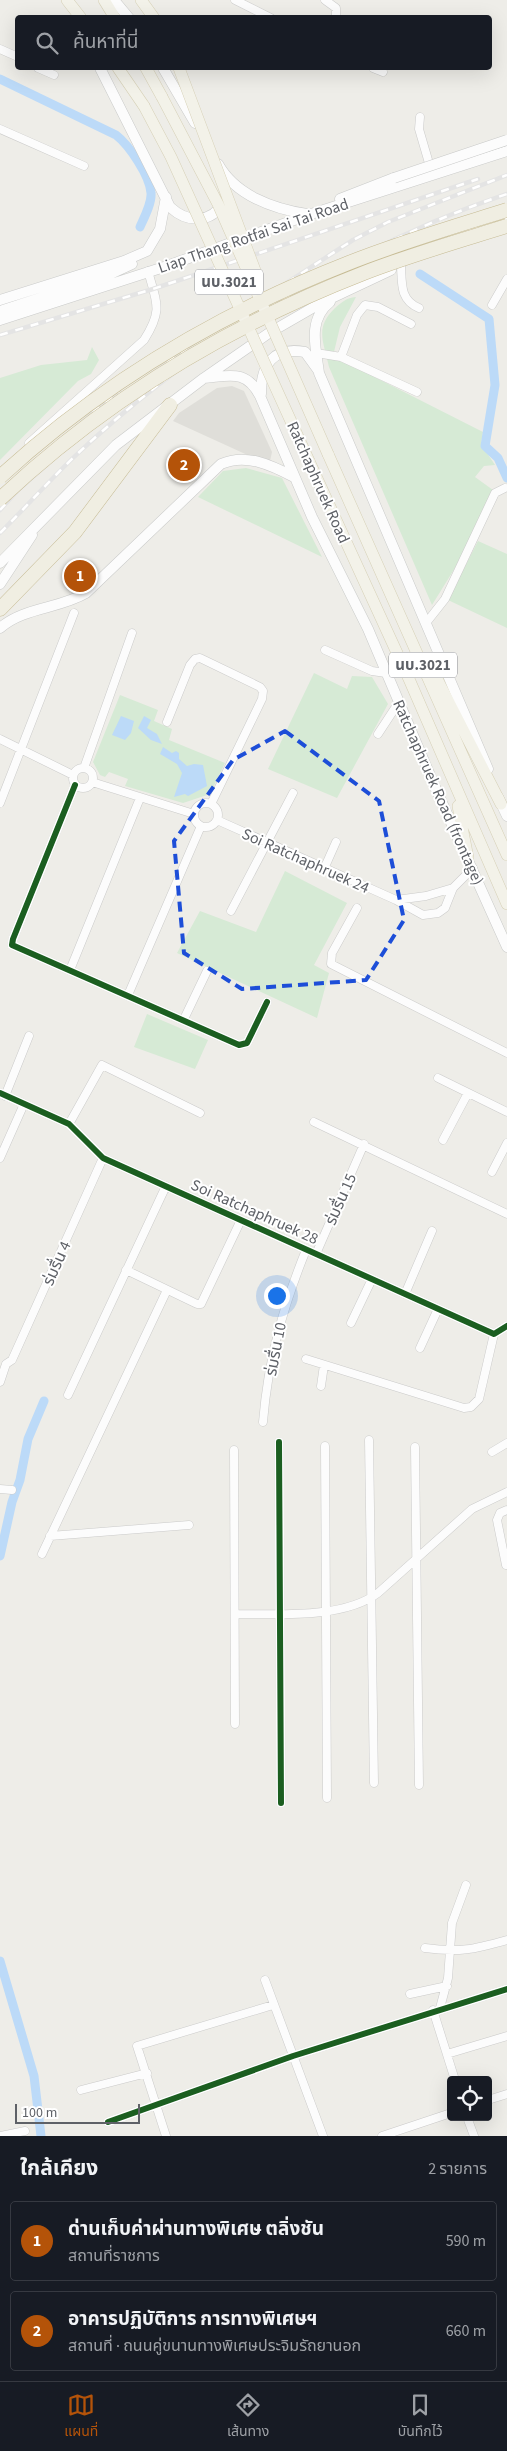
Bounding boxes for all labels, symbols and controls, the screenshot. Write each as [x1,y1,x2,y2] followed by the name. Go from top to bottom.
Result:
[15,15,492,70] search box
[33,29,61,57] icon: search
[73,29,138,56] text: ค้นหาที่นี่
[155,193,352,279] street label: Liap Thang Rotfai Sai Tai Road
[195,270,263,294] road number: นบ.3021
[281,418,355,547] street label: Ratchaphruek Road
[168,446,200,484] pin: 2
[64,557,96,595] pin: 1
[389,652,457,678] road number: นบ.3021
[387,696,489,889] street label: Ratchaphruek Road (frontage)
[238,823,373,899] street label: Soi Ratchaphruek 24
[319,1170,362,1229] street label: ร่มรื่น 15
[187,1174,322,1250] street label: Soi Ratchaphruek 28
[37,1237,76,1289] street label: ร่มรื่น 4
[264,1283,290,1309] your location
[259,1320,292,1378] street label: ร่มรื่น 10
[447,2076,492,2121] map controls
[447,2076,492,2121] button: locate
[15,2101,140,2124] scale bar
[22,2103,57,2123] text: 100 m
[20,2153,98,2183] text: ใกล้เคียง
[428,2158,487,2180] text: 2 รายการ
[68,2216,324,2243] text: ด่านเก็บค่าผ่านทางพิเศษ ตลิ่งชัน
[33,2230,41,2252] text: 1
[446,2230,486,2252] text: 590 m
[68,2245,160,2267] text: สถานที่ราชการ
[68,2306,317,2333] text: อาคารปฏิบัติการ การทางพิเศษฯ
[33,2320,41,2342] text: 2
[446,2320,486,2342] text: 660 m
[68,2335,361,2357] text: สถานที่ · ถนนคู่ขนานทางพิเศษประจิมรัถยานอก
[64,2391,98,2442] tab: แผนที่
[227,2391,269,2442] tab: เส้นทาง
[398,2391,443,2442] tab: บันทึกไว้

